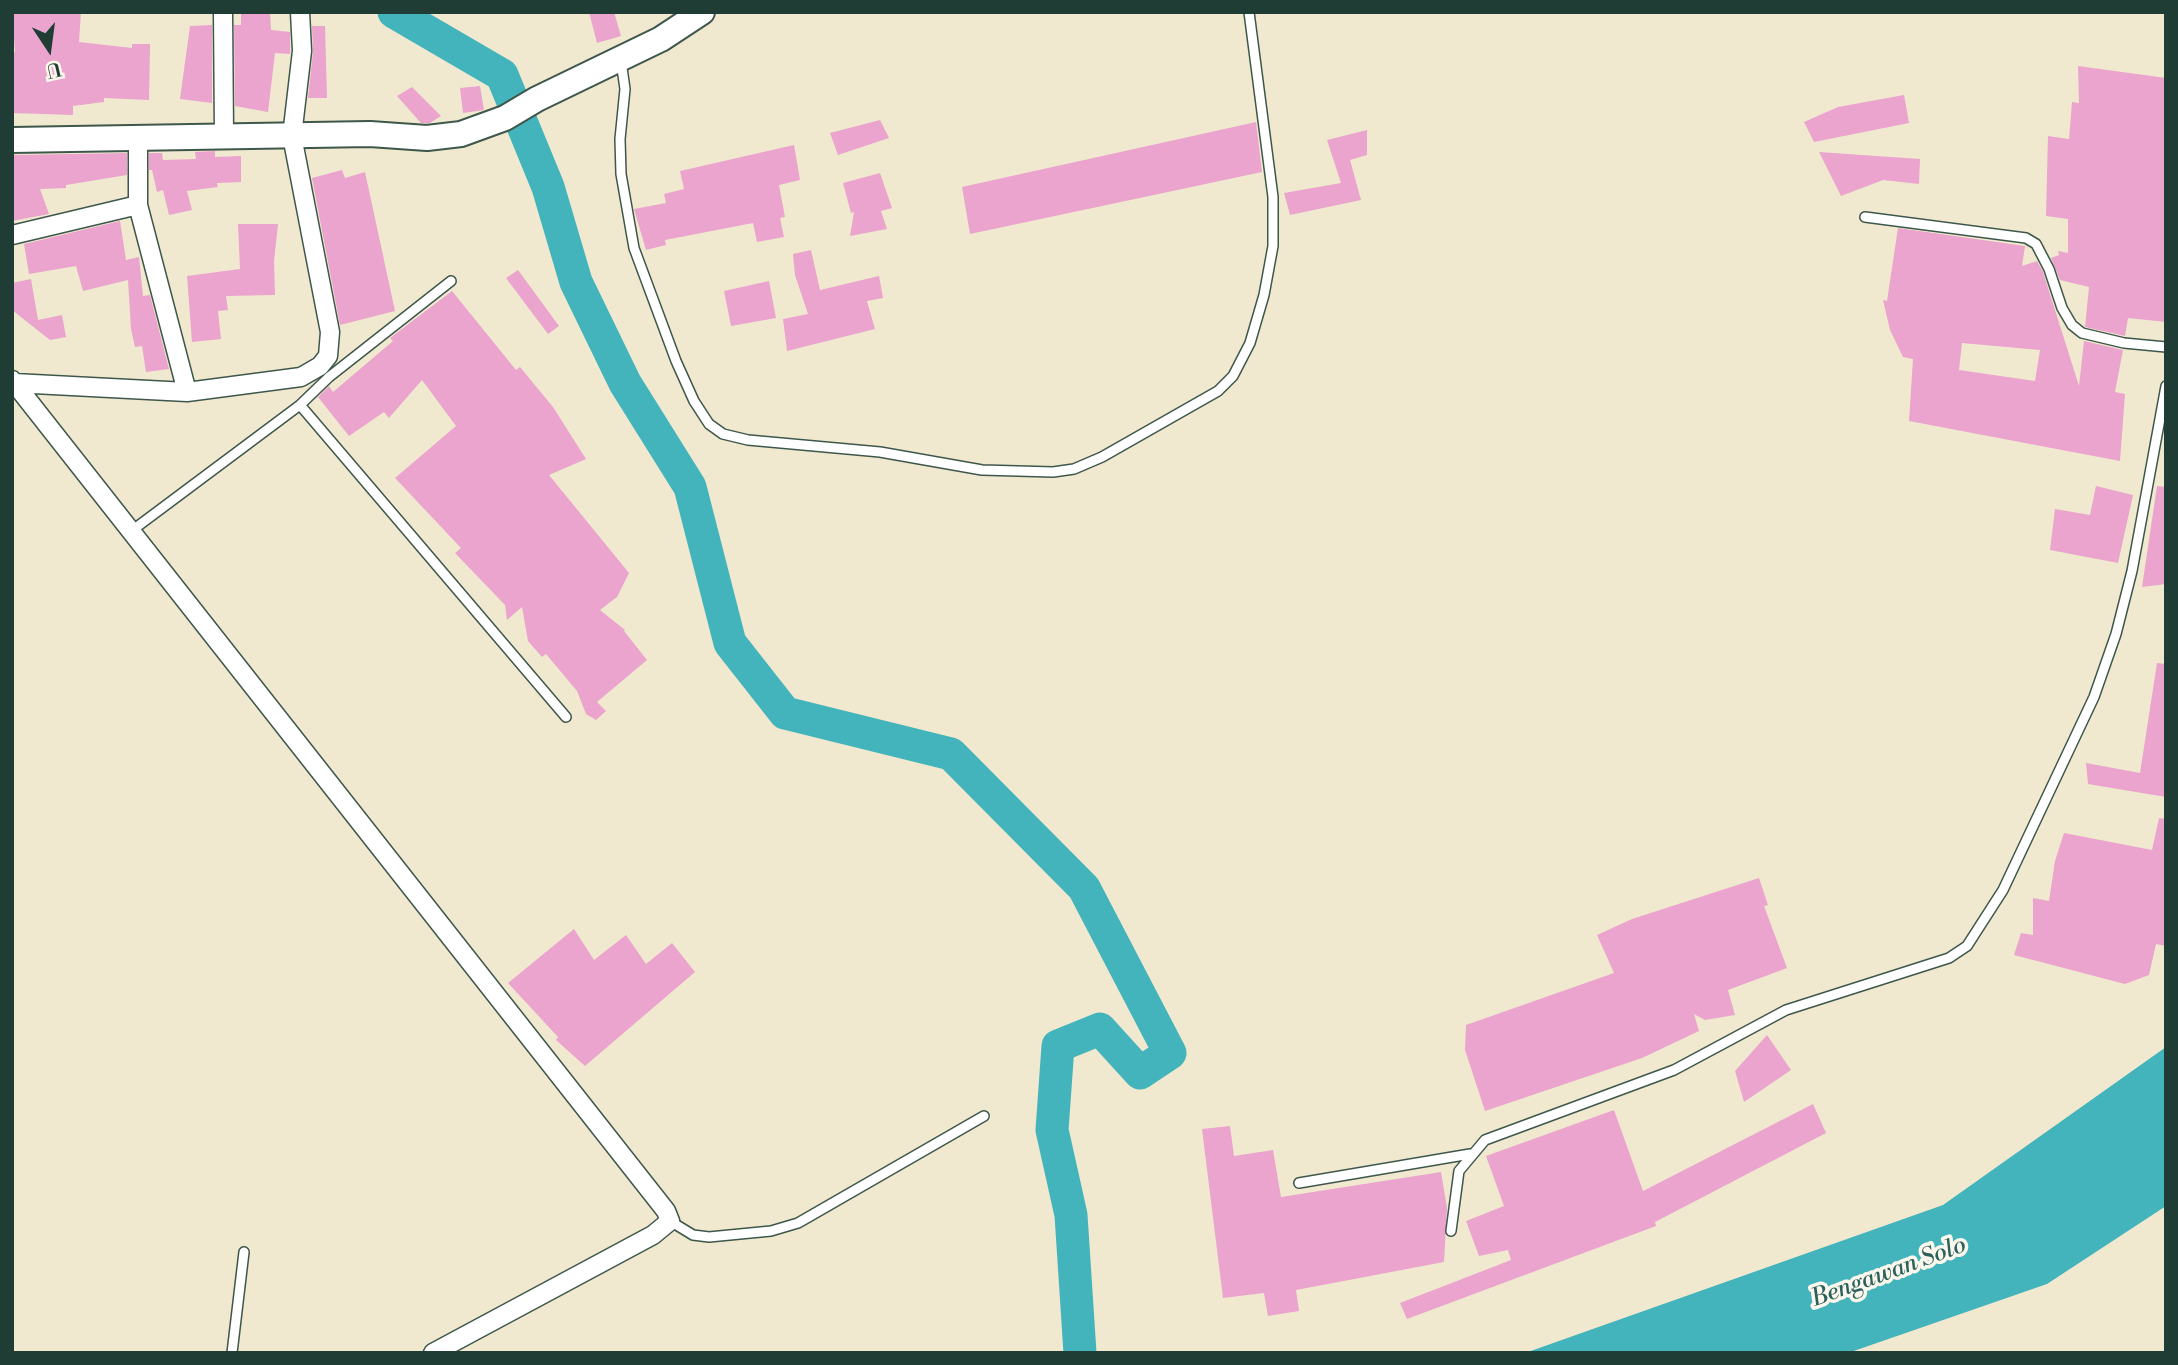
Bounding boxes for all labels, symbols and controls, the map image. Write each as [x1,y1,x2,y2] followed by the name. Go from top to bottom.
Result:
[14,14,84,84] north arrow
[44,56,64,83] text: U
[1808,1232,1970,1314] water label: Bengawan Solo

